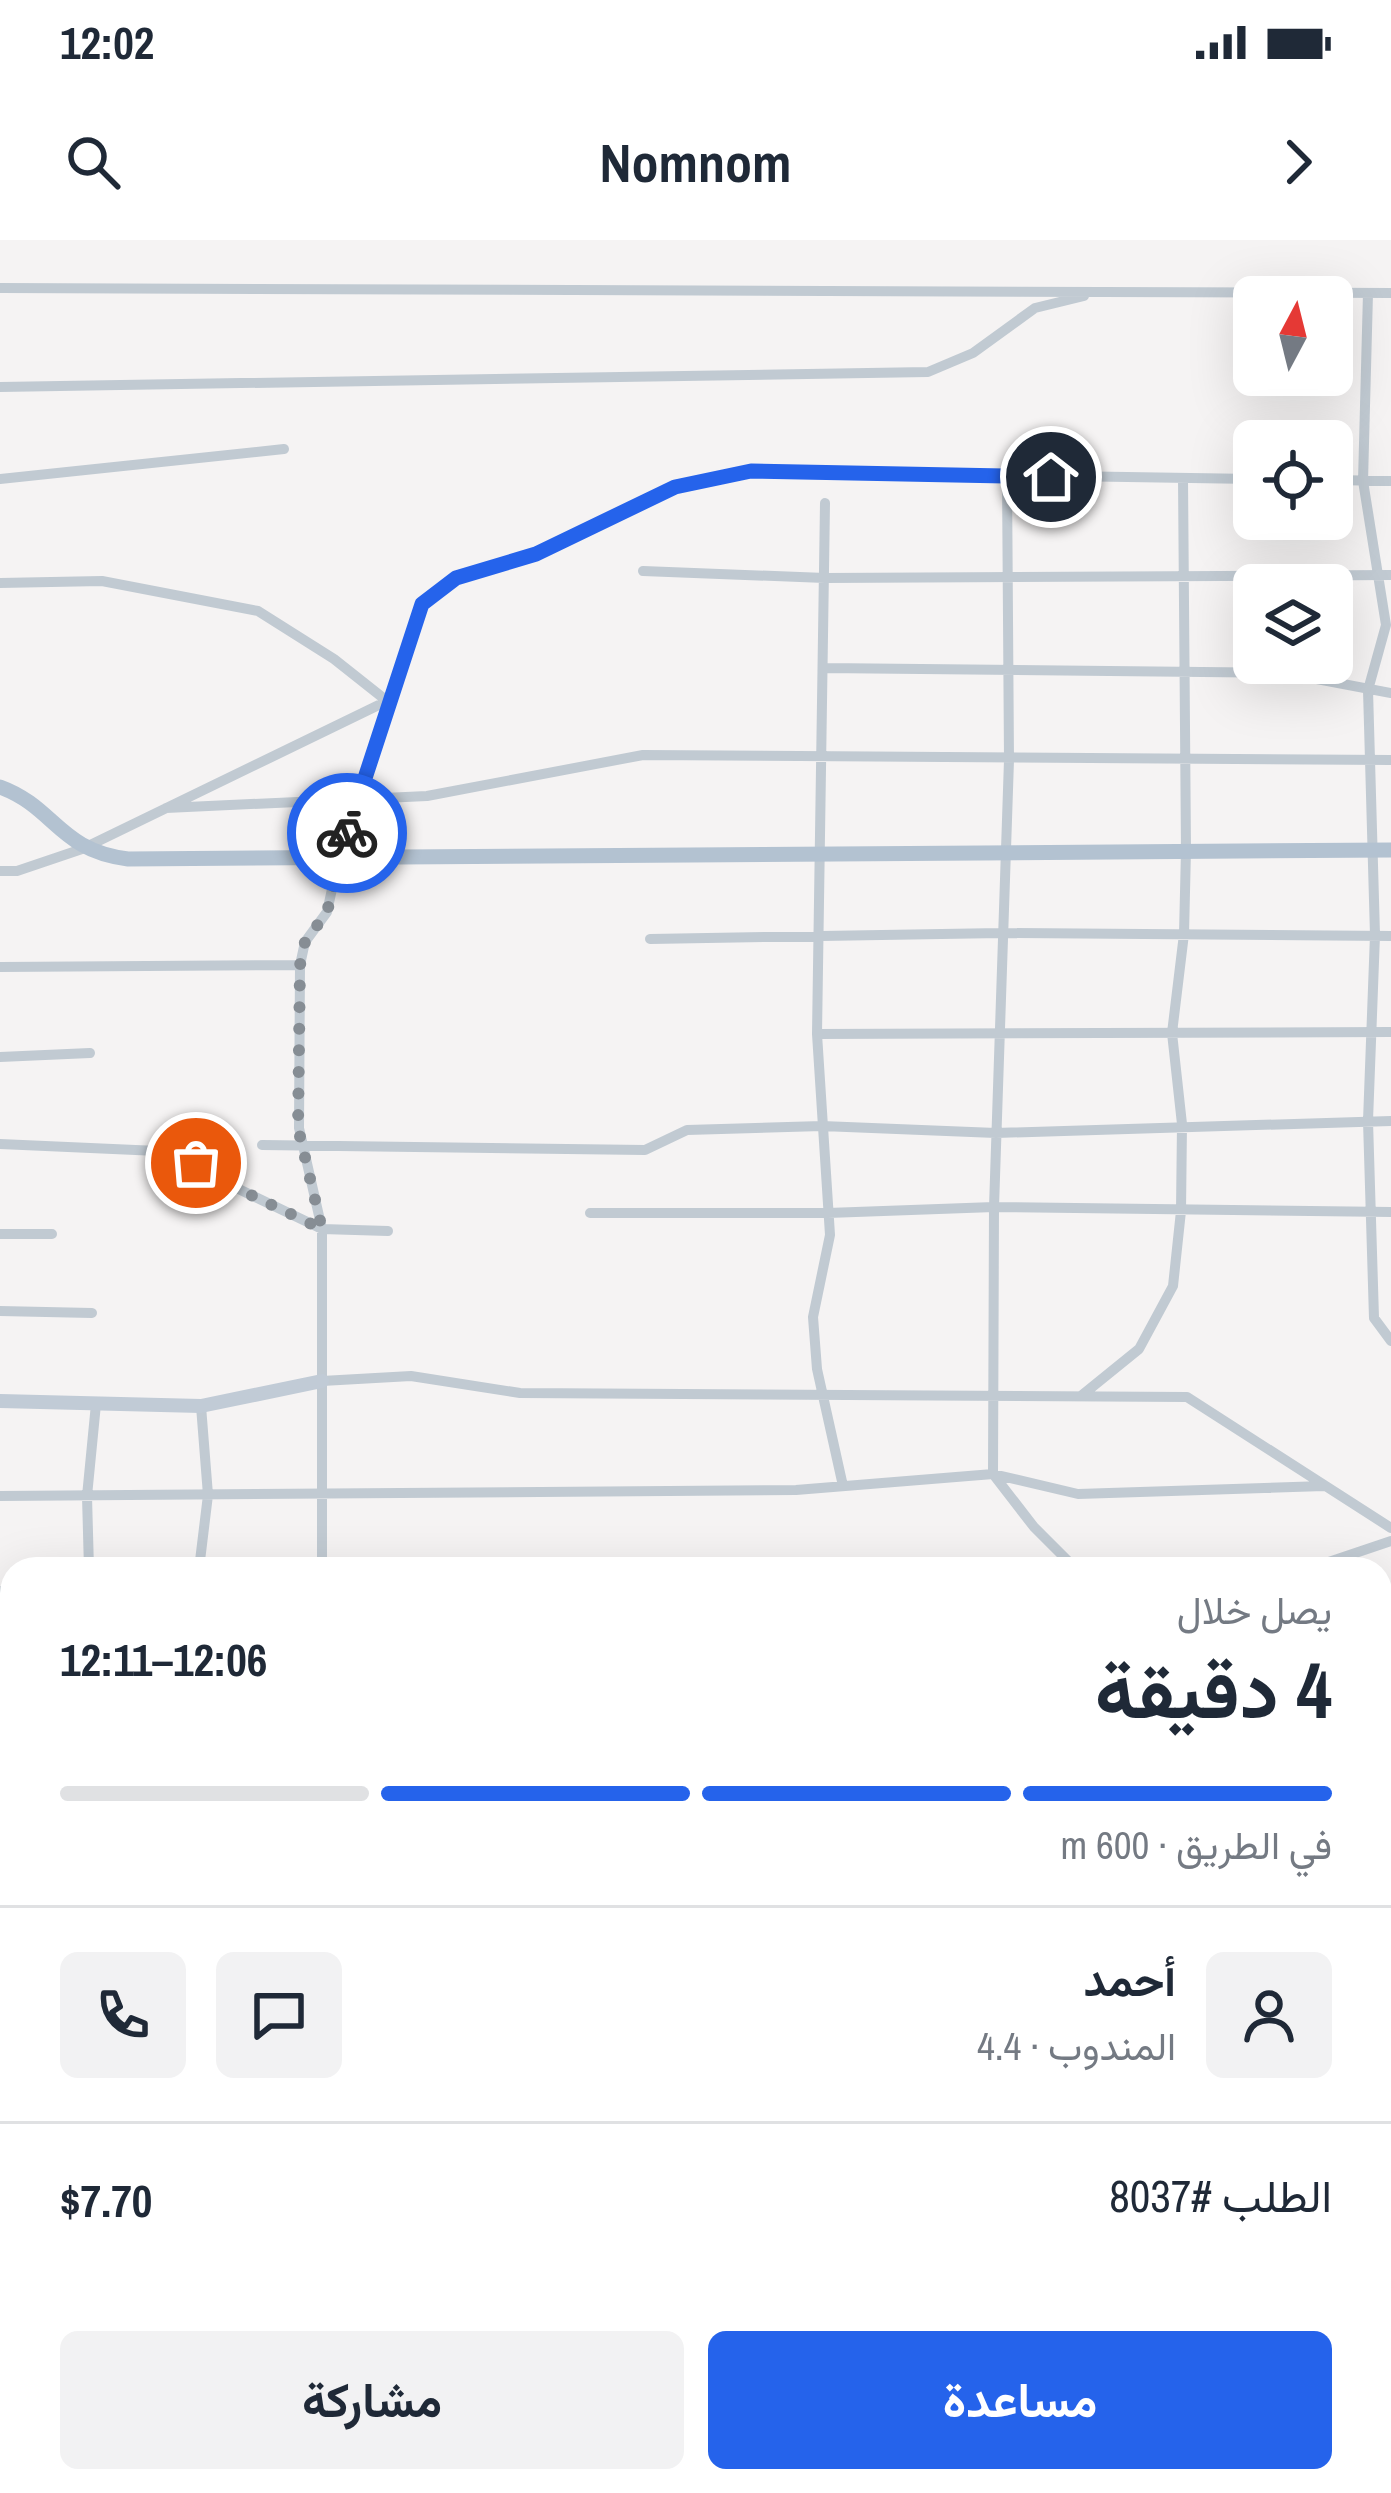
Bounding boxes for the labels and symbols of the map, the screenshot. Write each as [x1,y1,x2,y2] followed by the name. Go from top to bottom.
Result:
[1233,276,1353,396] north arrow
[1000,426,1102,528] pin
[287,773,407,893] courier
[145,1112,247,1214] pin

